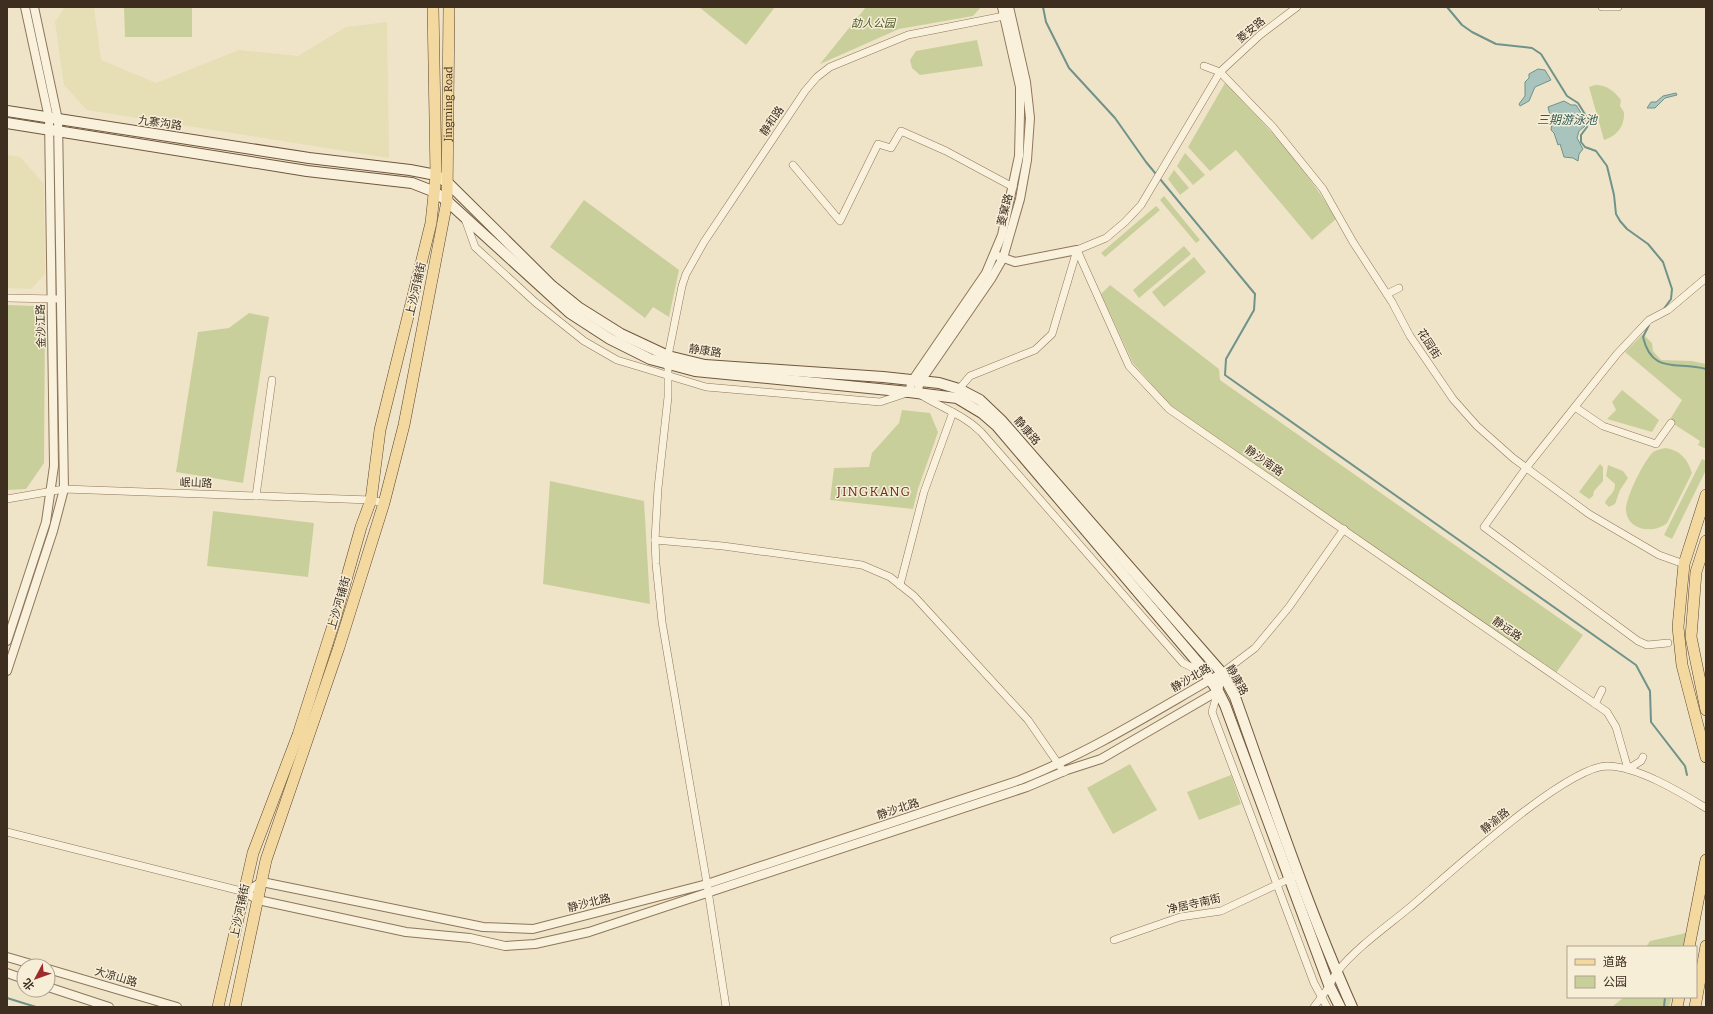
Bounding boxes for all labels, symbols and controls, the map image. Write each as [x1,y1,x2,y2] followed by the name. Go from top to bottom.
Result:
[1234,14,1268,46] street label: 菱安路
[851,17,897,30] park label: 劼人公园
[441,66,455,142] street label: Jingming Road
[757,104,787,138] street label: 静和路
[1537,113,1598,127] water label: 三期游泳池
[137,114,183,132] street label: 九寨沟路
[995,192,1015,228] street label: 菱窠路
[403,261,429,317] street label: 上沙河铺街
[34,304,48,348] street label: 金沙江路
[1415,327,1443,361] street label: 花园街
[688,342,722,360] street label: 静康路
[1011,414,1043,448] street label: 静康路
[1242,443,1286,479] street label: 静沙南路
[179,476,213,490] street label: 岷山路
[836,484,911,499] district label: JINGKANG
[325,575,353,631] street label: 上沙河铺街
[1490,614,1524,644] street label: 静远路
[1169,661,1213,695] street label: 静沙北路
[1223,662,1251,698] street label: 静康路
[875,796,921,822] street label: 静沙北路
[1478,806,1512,836] street label: 静渝路
[228,883,252,939] street label: 上沙河铺街
[566,891,612,915] street label: 静沙北路
[1166,891,1222,917] street label: 净居寺南街
[1567,946,1697,998] legend
[1603,955,1627,969] text: 道路
[16,958,56,998] north arrow
[93,965,139,989] street label: 大凉山路
[1603,975,1627,989] text: 公园
[20,976,37,993] text: 北

